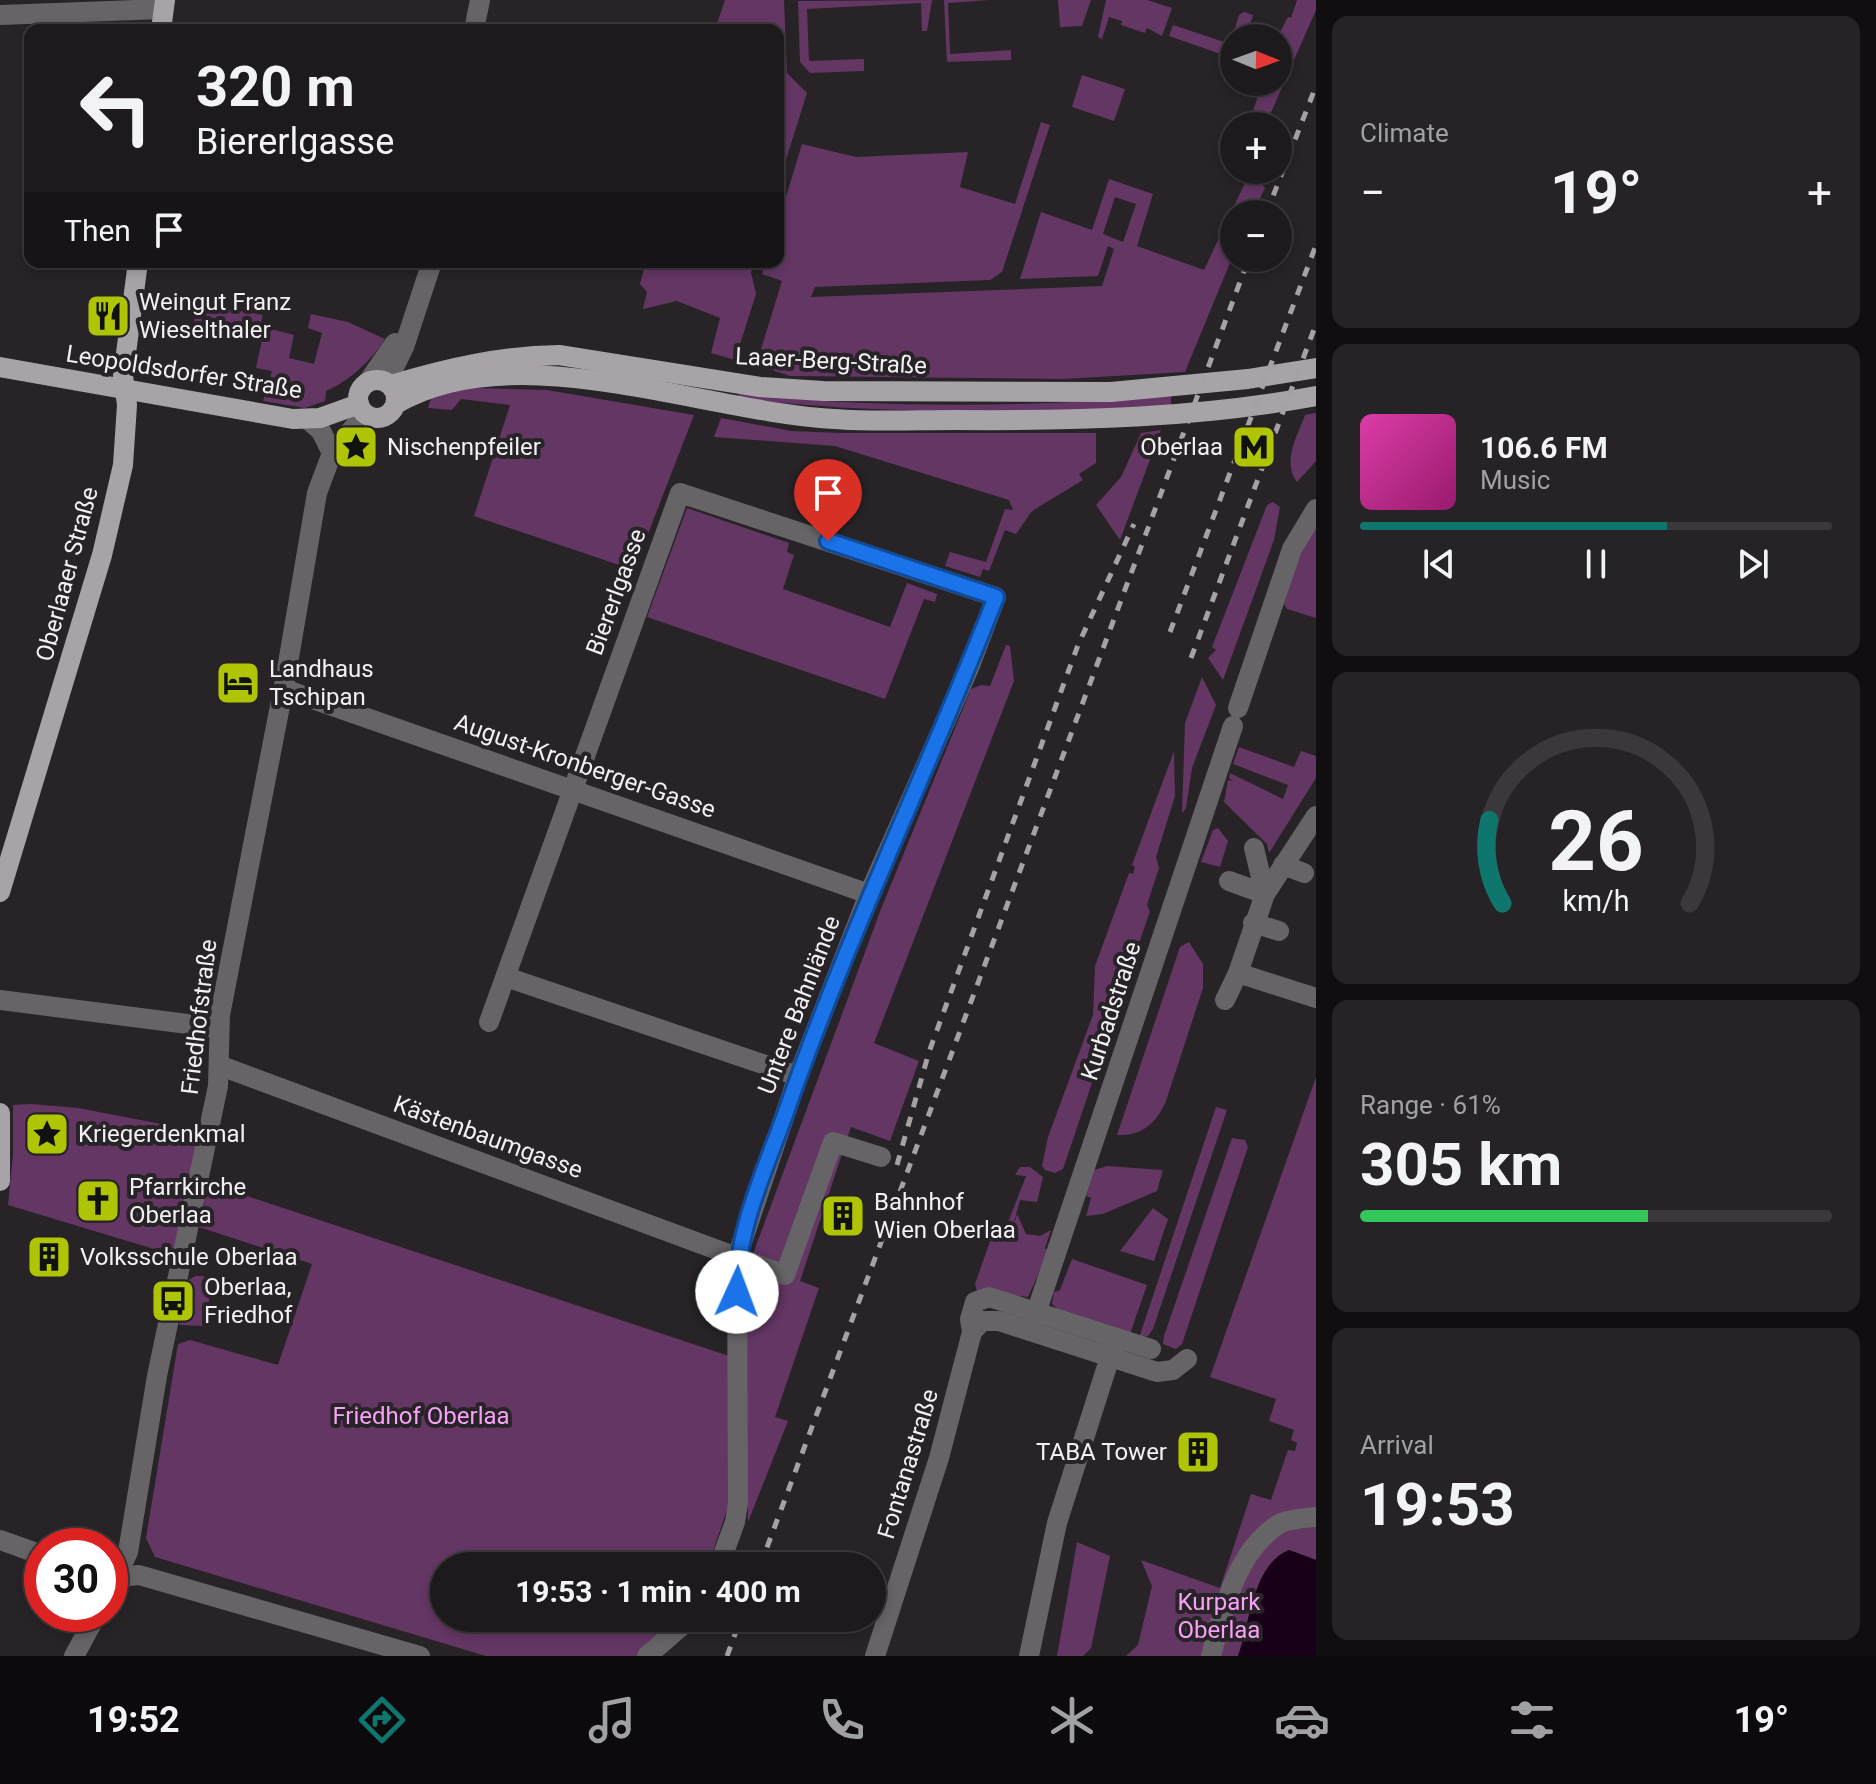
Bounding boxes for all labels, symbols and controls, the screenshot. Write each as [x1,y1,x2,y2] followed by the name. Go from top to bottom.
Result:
[1220,24,1292,96] north arrow
[1220,24,1292,272] map controls
[196,54,355,120] text: 320 m
[64,56,168,160] icon: left
[1220,112,1292,184] button: +
[1360,118,1449,148] text: Climate
[196,121,394,163] text: Biererlgasse
[1550,157,1642,228] text: 19°
[1360,167,1385,219] text: −
[1807,167,1832,219] text: +
[1220,200,1292,272] button: −
[147,208,191,252] icon: arrive
[64,213,131,248] text: Then
[139,288,291,344] place label: Weingut Franz Wieselthaler
[84,292,132,340] restaurant icon: Weingut Franz Wieselthaler
[64,340,304,404] street label: Leopoldsdorfer Straße
[734,342,928,380] street label: Laaer-Berg-Straße
[332,423,380,471] place icon: Nischenpfeiler
[1230,423,1278,471] metro station icon: Oberlaa
[1480,430,1608,465] text: 106.6 FM
[387,433,541,461] place label: Nischenpfeiler
[1140,433,1223,461] place label: Oberlaa
[794,459,862,541] pin
[1480,465,1550,495] text: Music
[806,471,850,515] icon: arrive
[30,484,104,664] street label: Oberlaaer Straße
[580,525,652,659] street label: Biererlgasse
[1417,542,1461,586] icon: previous
[1574,542,1618,586] icon: pause
[1731,542,1775,586] icon: next
[269,655,374,711] place label: Landhaus Tschipan
[214,659,262,707] hotel icon: Landhaus Tschipan
[451,708,719,824] street label: August-Kronberger-Gasse
[1548,793,1644,890] text: 26
[1562,884,1630,918] text: km/h
[752,912,846,1098] street label: Untere Bahnlände
[176,938,222,1096] street label: Friedhofstraße
[1075,938,1147,1084] street label: Kurbadstraße
[390,1090,586,1184] street label: Kästenbaumgasse
[1360,1090,1501,1120] text: Range · 61%
[23,1110,71,1158] place icon: Kriegerdenkmal
[78,1120,245,1148] place label: Kriegerdenkmal
[1360,1129,1562,1200] text: 305 km
[129,1173,246,1229] place label: Pfarrkirche Oberlaa
[74,1177,122,1225] church icon: Pfarrkirche Oberlaa
[874,1188,1016,1244] place label: Bahnhof Wien Oberlaa
[819,1192,867,1240] building icon: Bahnhof Wien Oberlaa
[25,1233,73,1281] building icon: Volksschule Oberlaa
[80,1243,298,1271] place label: Volksschule Oberlaa
[695,1250,779,1334] position arrow
[204,1273,293,1329] place label: Oberlaa, Friedhof
[149,1277,197,1325] bus stop icon: Oberlaa, Friedhof
[872,1386,944,1542] street label: Fontanastraße
[332,1402,510,1430] park label: Friedhof Oberlaa
[1174,1428,1222,1476] building icon: TABA Tower
[1360,1430,1434,1460] text: Arrival
[1036,1438,1167,1466] place label: TABA Tower
[1360,1469,1515,1540] text: 19:53
[24,1528,128,1632] speed limit sign: 30
[515,1574,801,1609] text: 19:53 · 1 min · 400 m
[1178,1588,1261,1644] park label: Kurpark Oberlaa
[354,1692,410,1748] icon: directions
[584,1692,640,1748] icon: music
[814,1692,870,1748] icon: phone
[1044,1692,1100,1748] icon: climate
[1274,1692,1330,1748] icon: car
[1504,1692,1560,1748] icon: filters
[87,1699,180,1741] text: 19:52
[1734,1699,1789,1741] text: 19°

